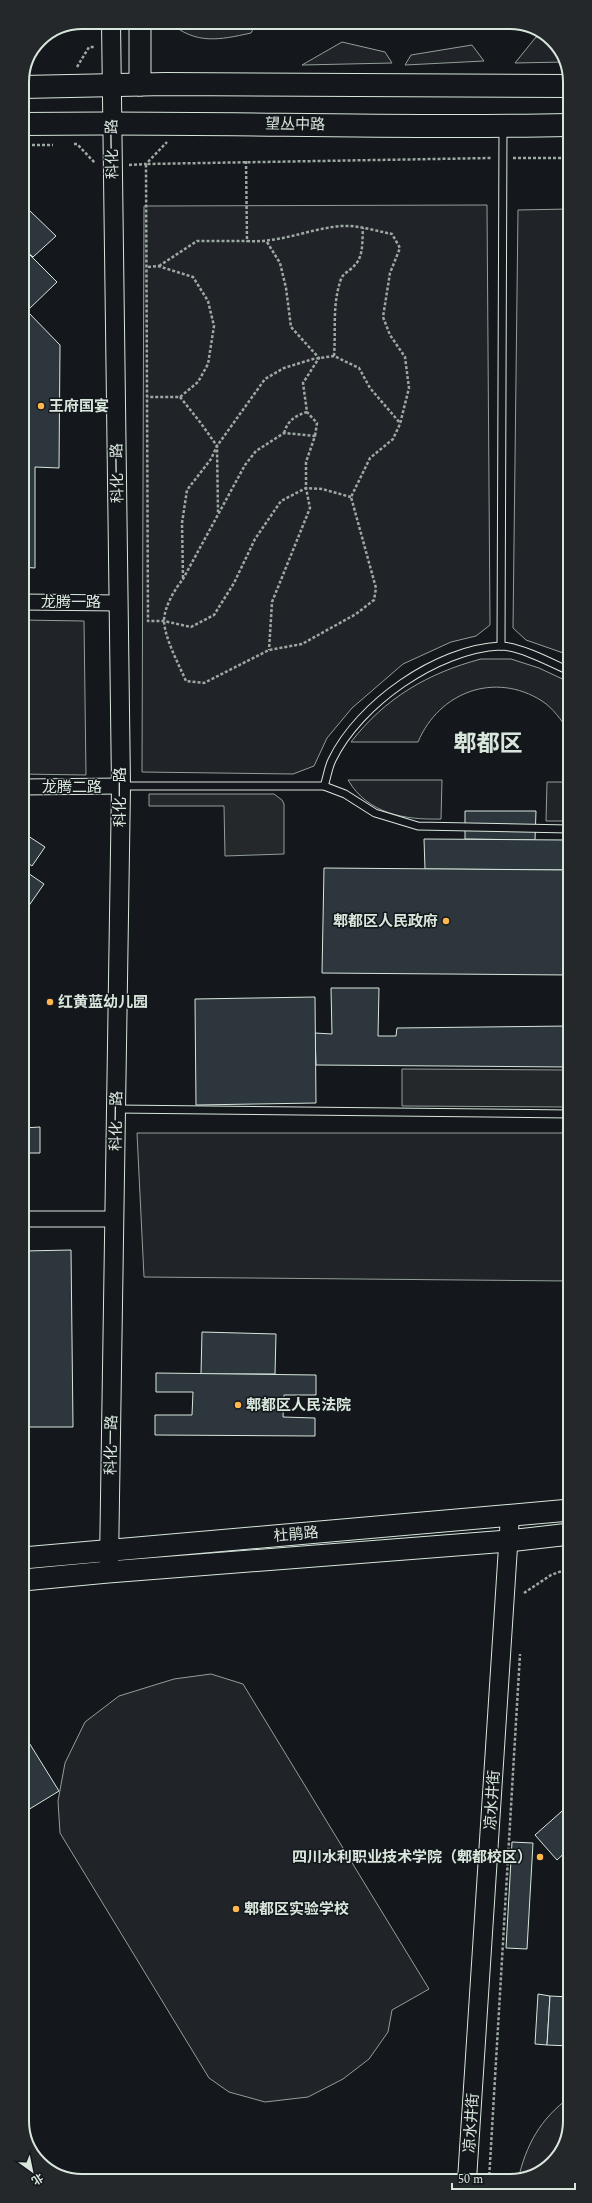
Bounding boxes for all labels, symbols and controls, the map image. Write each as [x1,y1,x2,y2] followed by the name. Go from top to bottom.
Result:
[265,112,325,137] street label: 望丛中路
[100,119,125,179] street label: 科化一路
[49,395,109,418] place label: 王府国宴
[36,401,46,411] marker: 王府国宴
[105,443,130,503] street label: 科化一路
[41,591,101,614] street label: 龙腾一路
[454,727,523,762] district label: 郫都区
[109,767,132,827] street label: 科化一路
[42,776,102,799] street label: 龙腾二路
[333,910,438,933] place label: 郫都区人民政府
[441,916,451,926] marker: 郫都区人民政府
[58,991,148,1014] place label: 红黄蓝幼儿园
[45,997,55,1007] marker: 红黄蓝幼儿园
[104,1091,129,1151] street label: 科化一路
[246,1394,351,1417] place label: 郫都区人民法院
[233,1400,243,1410] marker: 郫都区人民法院
[99,1415,124,1475] street label: 科化一路
[273,1521,319,1548] street label: 杜鹃路
[479,1769,506,1831] street label: 凉水井街
[292,1846,532,1869] place label: 四川水利职业技术学院（郫都校区）
[535,1852,545,1862] marker: 四川水利职业技术学院（郫都校区）
[244,1898,349,1921] place label: 郫都区实验学校
[231,1904,241,1914] marker: 郫都区实验学校
[458,2092,485,2154] street label: 凉水井街
[12,2151,52,2191] north arrow
[452,2165,575,2191] scale bar
[28,2169,46,2189] text: 北
[458,2170,483,2189] text: 50 m

